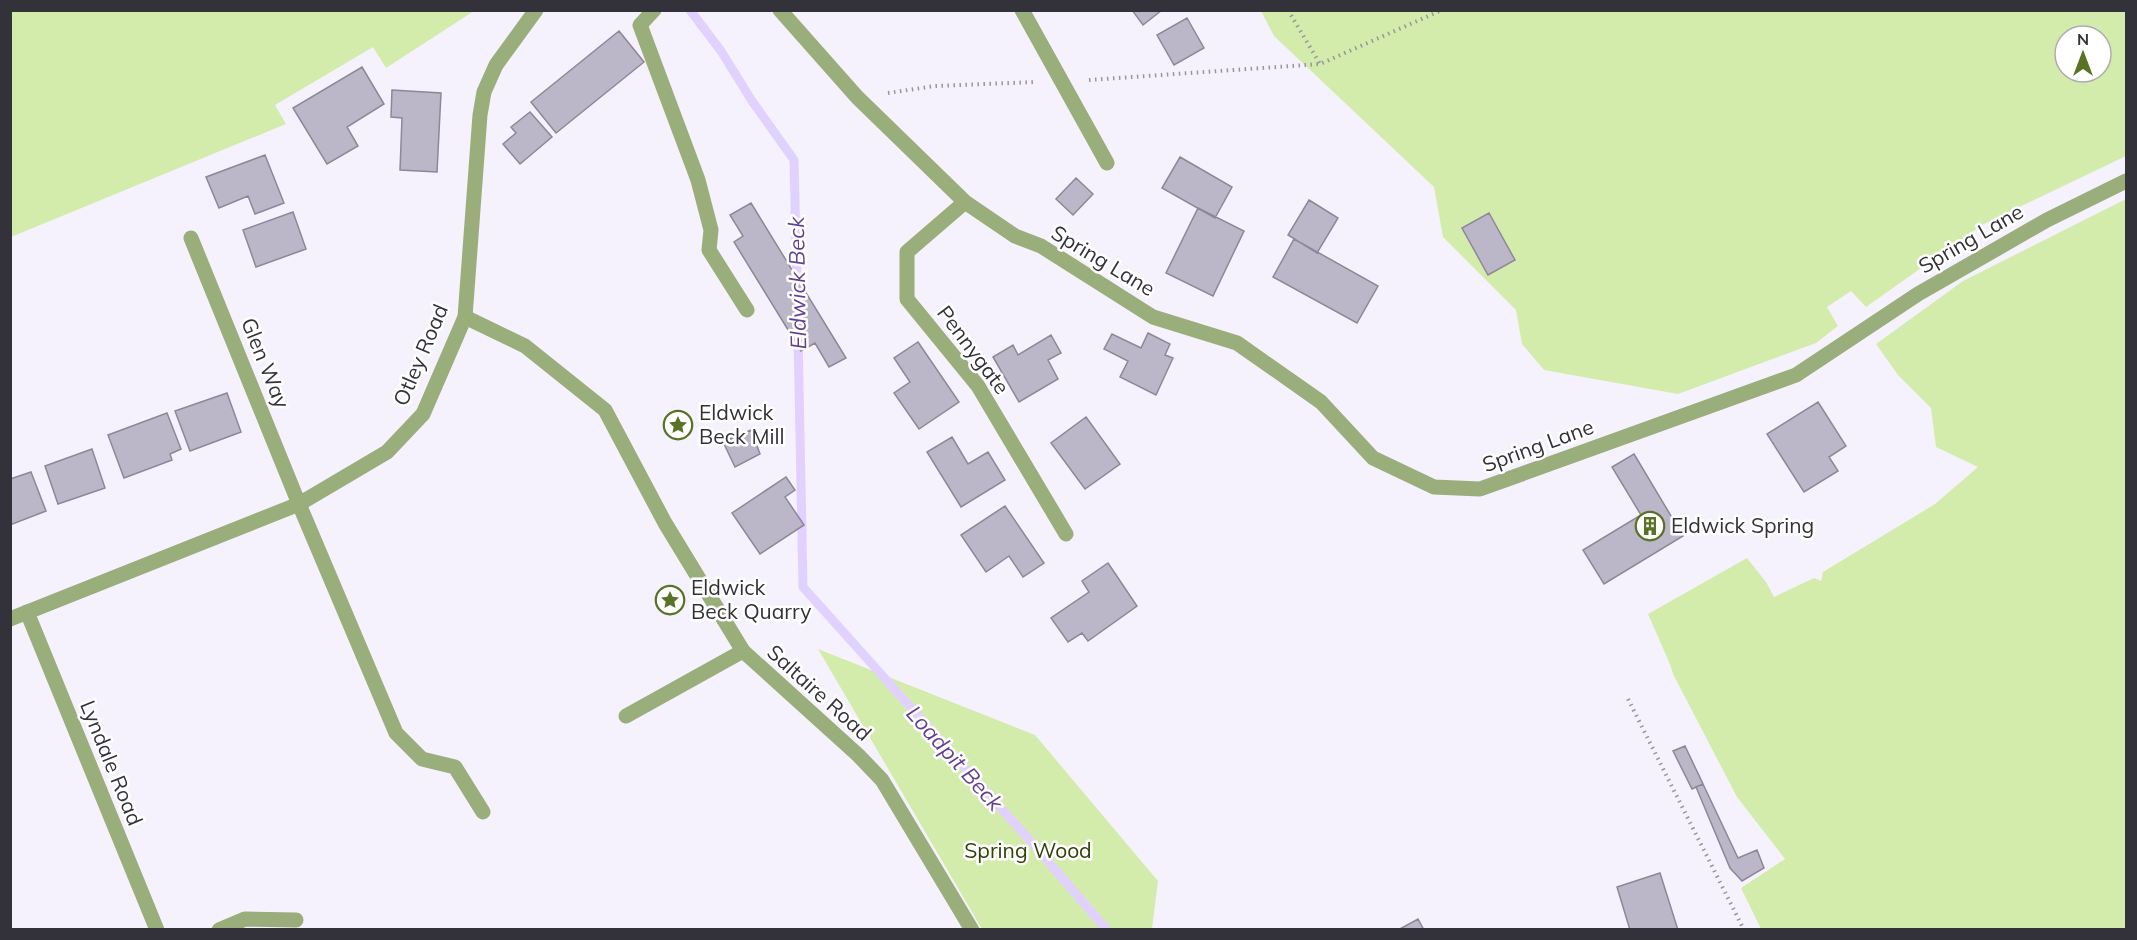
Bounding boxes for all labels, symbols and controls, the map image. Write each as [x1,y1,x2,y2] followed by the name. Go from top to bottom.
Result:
[2053,24,2113,84] north arrow
[2077,29,2089,49] text: N
[1914,198,2027,279] street label: Spring Lane
[782,216,812,350] water label: Eldwick Beck
[1047,219,1160,301] street label: Spring Lane
[387,300,453,409] street label: Otley Road
[932,300,1015,399] street label: Pennygate
[236,314,296,412] street label: Glen Way
[699,399,784,449] place label: Eldwick Beck Mill
[662,409,694,441] place icon: Eldwick Beck Mill
[1478,413,1597,477] street label: Spring Lane
[1634,510,1666,542] building icon: Eldwick Spring
[1671,512,1814,538] place label: Eldwick Spring
[691,574,811,624] place label: Eldwick Beck Quarry
[654,584,686,616] place icon: Eldwick Beck Quarry
[762,639,877,746] street label: Saltaire Road
[75,696,149,829] street label: Lyndale Road
[900,700,1010,817] water label: Loadpit Beck
[964,837,1092,863] park label: Spring Wood

